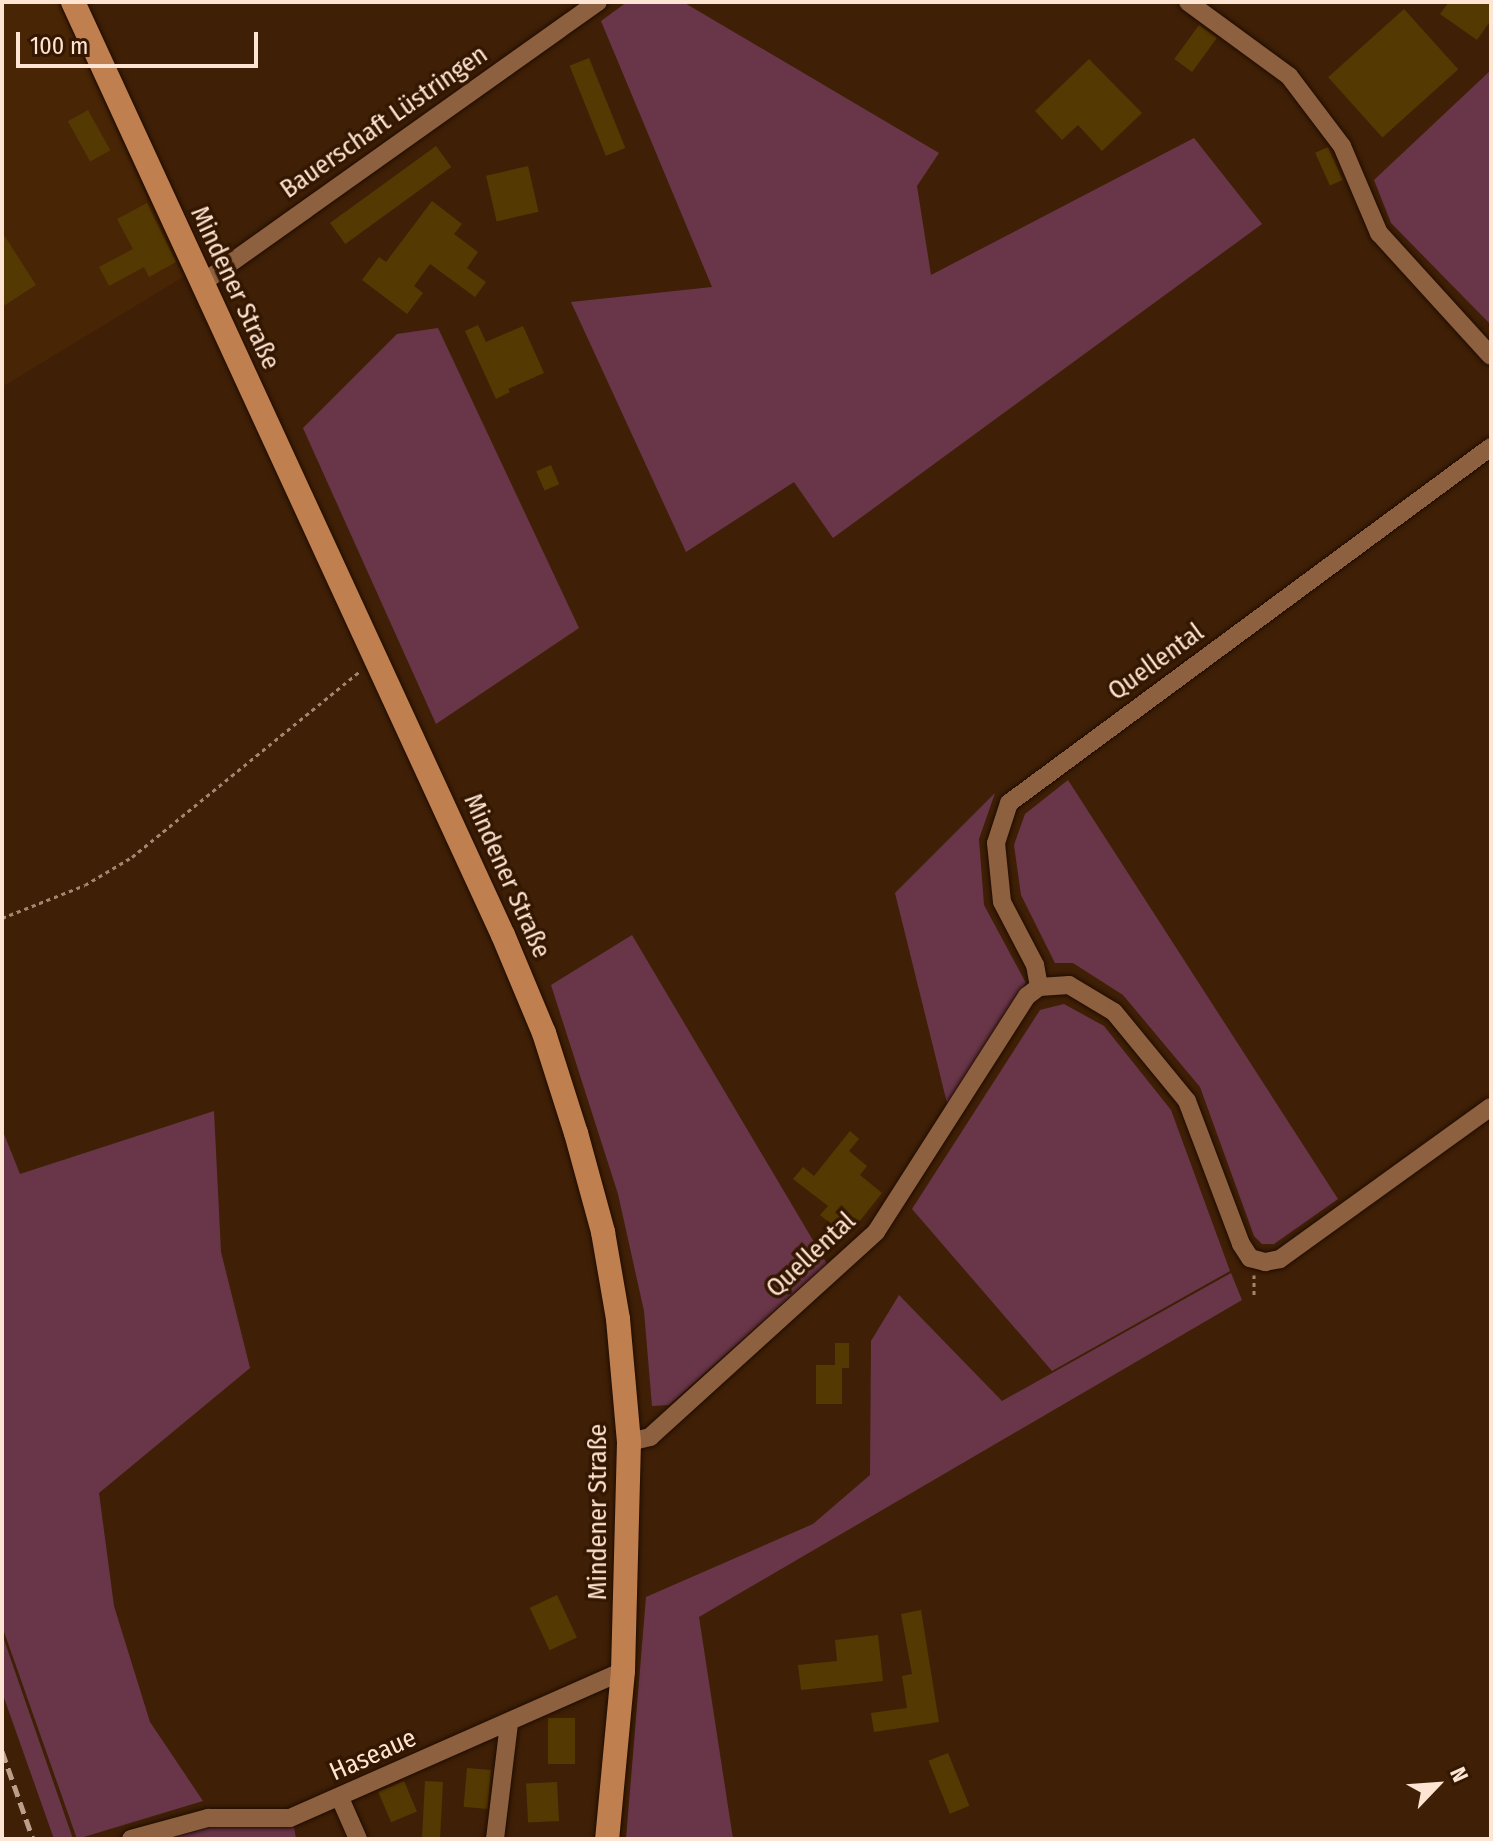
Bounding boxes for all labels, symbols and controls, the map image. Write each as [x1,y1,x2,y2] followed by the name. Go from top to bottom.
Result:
[20,16,262,66] scale bar
[30,32,88,60] text: 100 m
[275,39,493,205] street label: Bauerschaft Lüstringen
[184,201,286,375] street label: Mindener Straße
[1102,617,1210,707] street label: Quellental
[457,789,557,963] street label: Mindener Straße
[760,1206,862,1304] street label: Quellental
[582,1424,614,1600] street label: Mindener Straße
[325,1722,421,1788] street label: Haseaue
[1397,1745,1477,1825] north arrow
[1444,1763,1474,1786] text: N

